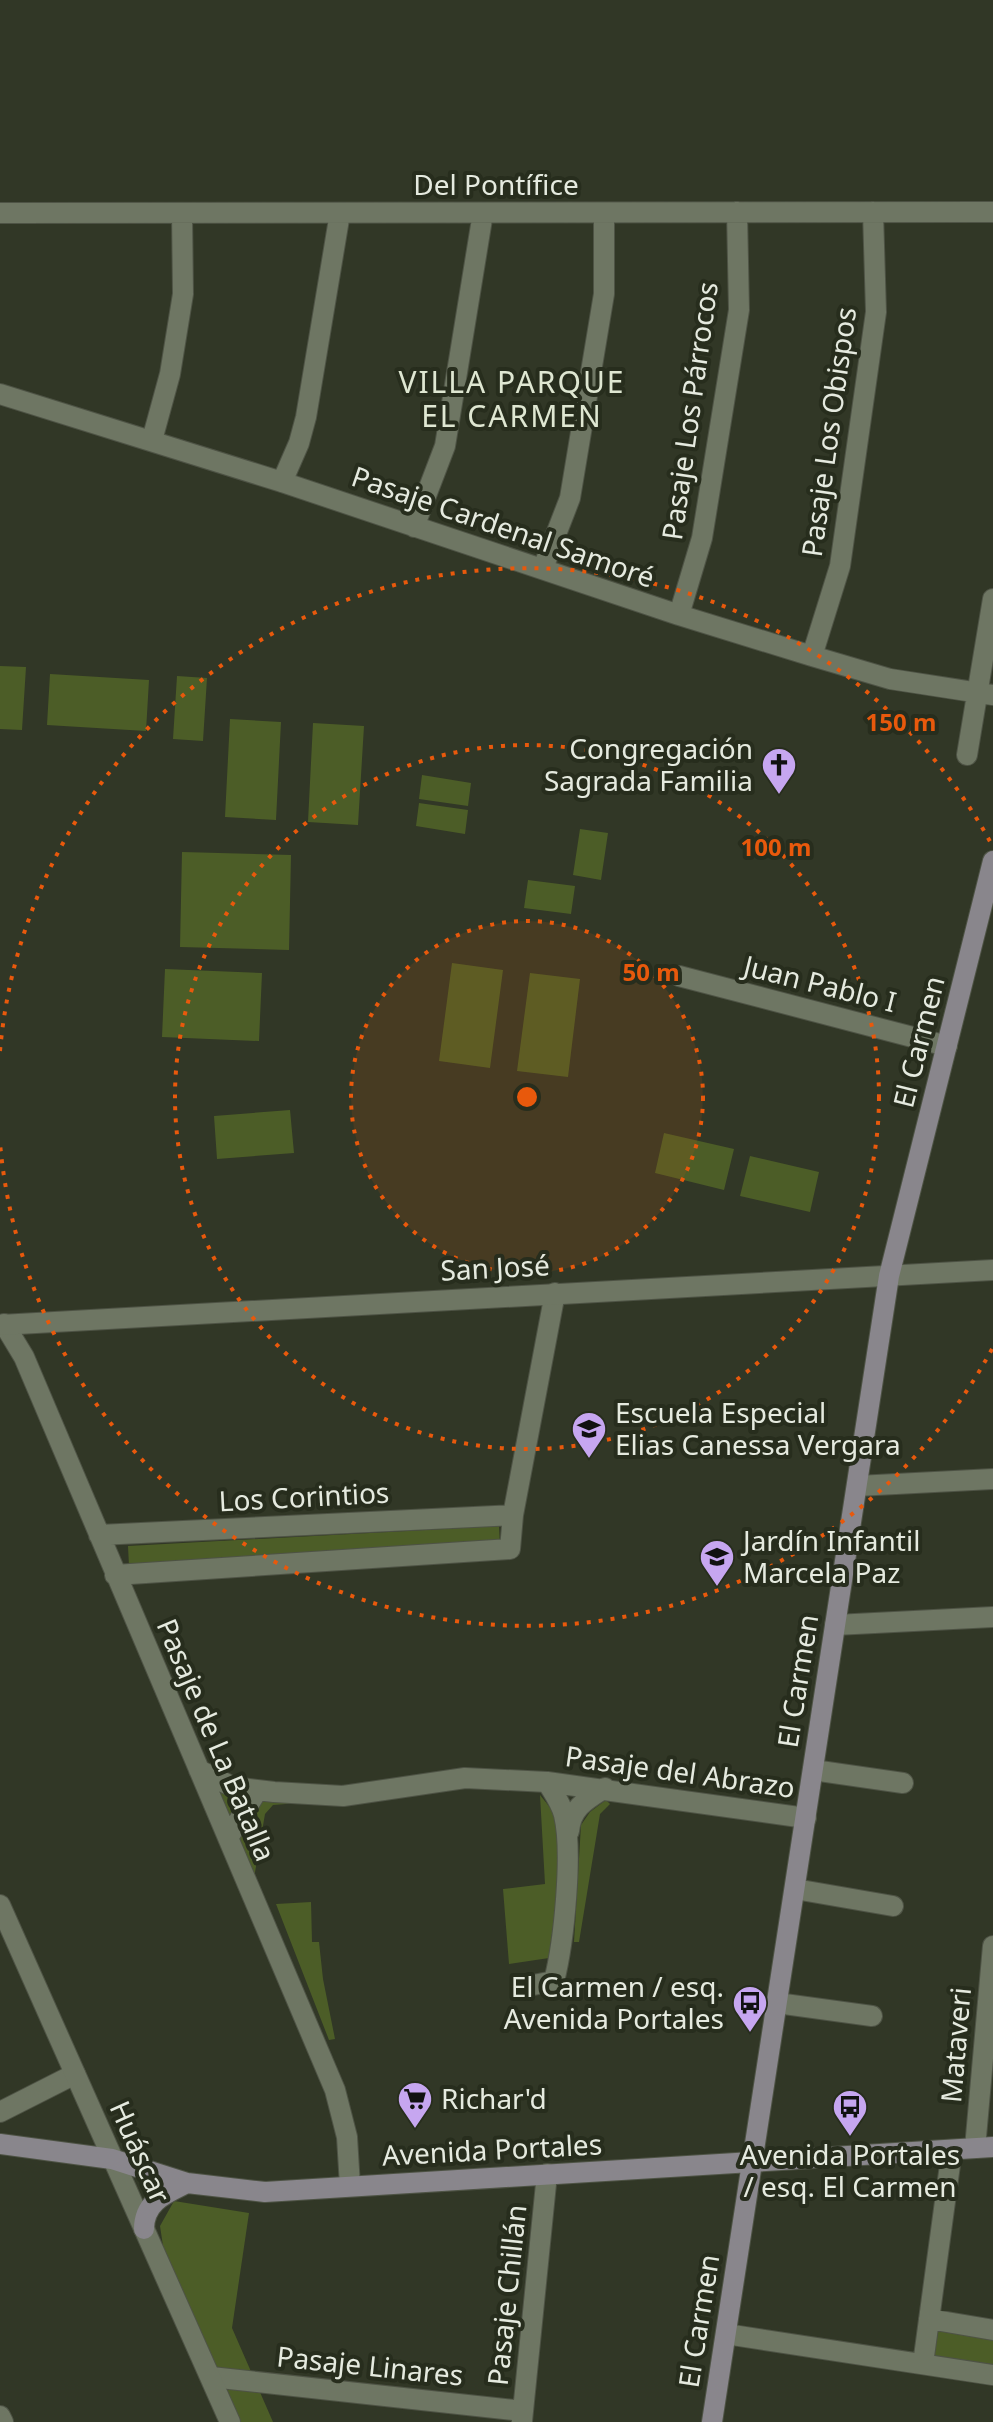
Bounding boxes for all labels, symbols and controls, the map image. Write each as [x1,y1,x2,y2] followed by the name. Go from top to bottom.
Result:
[413,165,579,203] street label: Del Pontífice
[652,279,726,542] street label: Pasaje Los Párrocos
[792,305,864,559] street label: Pasaje Los Obispos
[398,361,626,436] district label: VILLA PARQUE EL CARMEN
[347,456,660,596] street label: Pasaje Cardenal Samoré
[866,705,936,738] text: 150 m
[544,729,753,799] place label: Congregación Sagrada Familia
[760,746,798,796] church icon: Congregación Sagrada Familia
[741,830,811,863] text: 100 m
[737,945,901,1020] street label: Juan Pablo I
[622,955,680,988] text: 50 m
[883,972,953,1112] street label: El Carmen
[513,1083,541,1111] centre of rings
[439,1245,551,1289] street label: San José
[615,1393,901,1463] place label: Escuela Especial Elias Canessa Vergara
[570,1410,608,1460] school or university icon: Escuela Especial Elias Canessa Vergara
[218,1473,390,1519] street label: Los Corintios
[740,1521,920,1591] place label: Jardín Infantil Marcela Paz
[698,1538,736,1588] school or university icon: Jardín Infantil Marcela Paz
[768,1612,826,1750] street label: El Carmen
[149,1613,285,1867] street label: Pasaje de La Batalla
[563,1736,797,1806] street label: Pasaje del Abrazo
[504,1967,724,2037] place label: El Carmen / esq. Avenida Portales
[731,1984,769,2034] bus stop icon: El Carmen / esq. Avenida Portales
[931,1986,979,2104] street label: Mataveri
[441,2079,547,2117] place label: Richar'd
[396,2080,434,2130] supermarket icon: Richar'd
[831,2088,869,2138] bus stop icon: Avenida Portales / esq. El Carmen
[102,2095,180,2209] street label: Huáscar
[381,2124,603,2174] street label: Avenida Portales
[740,2135,960,2205] place label: Avenida Portales / esq. El Carmen
[478,2203,534,2387] street label: Pasaje Chillán
[669,2252,727,2390] street label: El Carmen
[275,2336,465,2394] street label: Pasaje Linares

